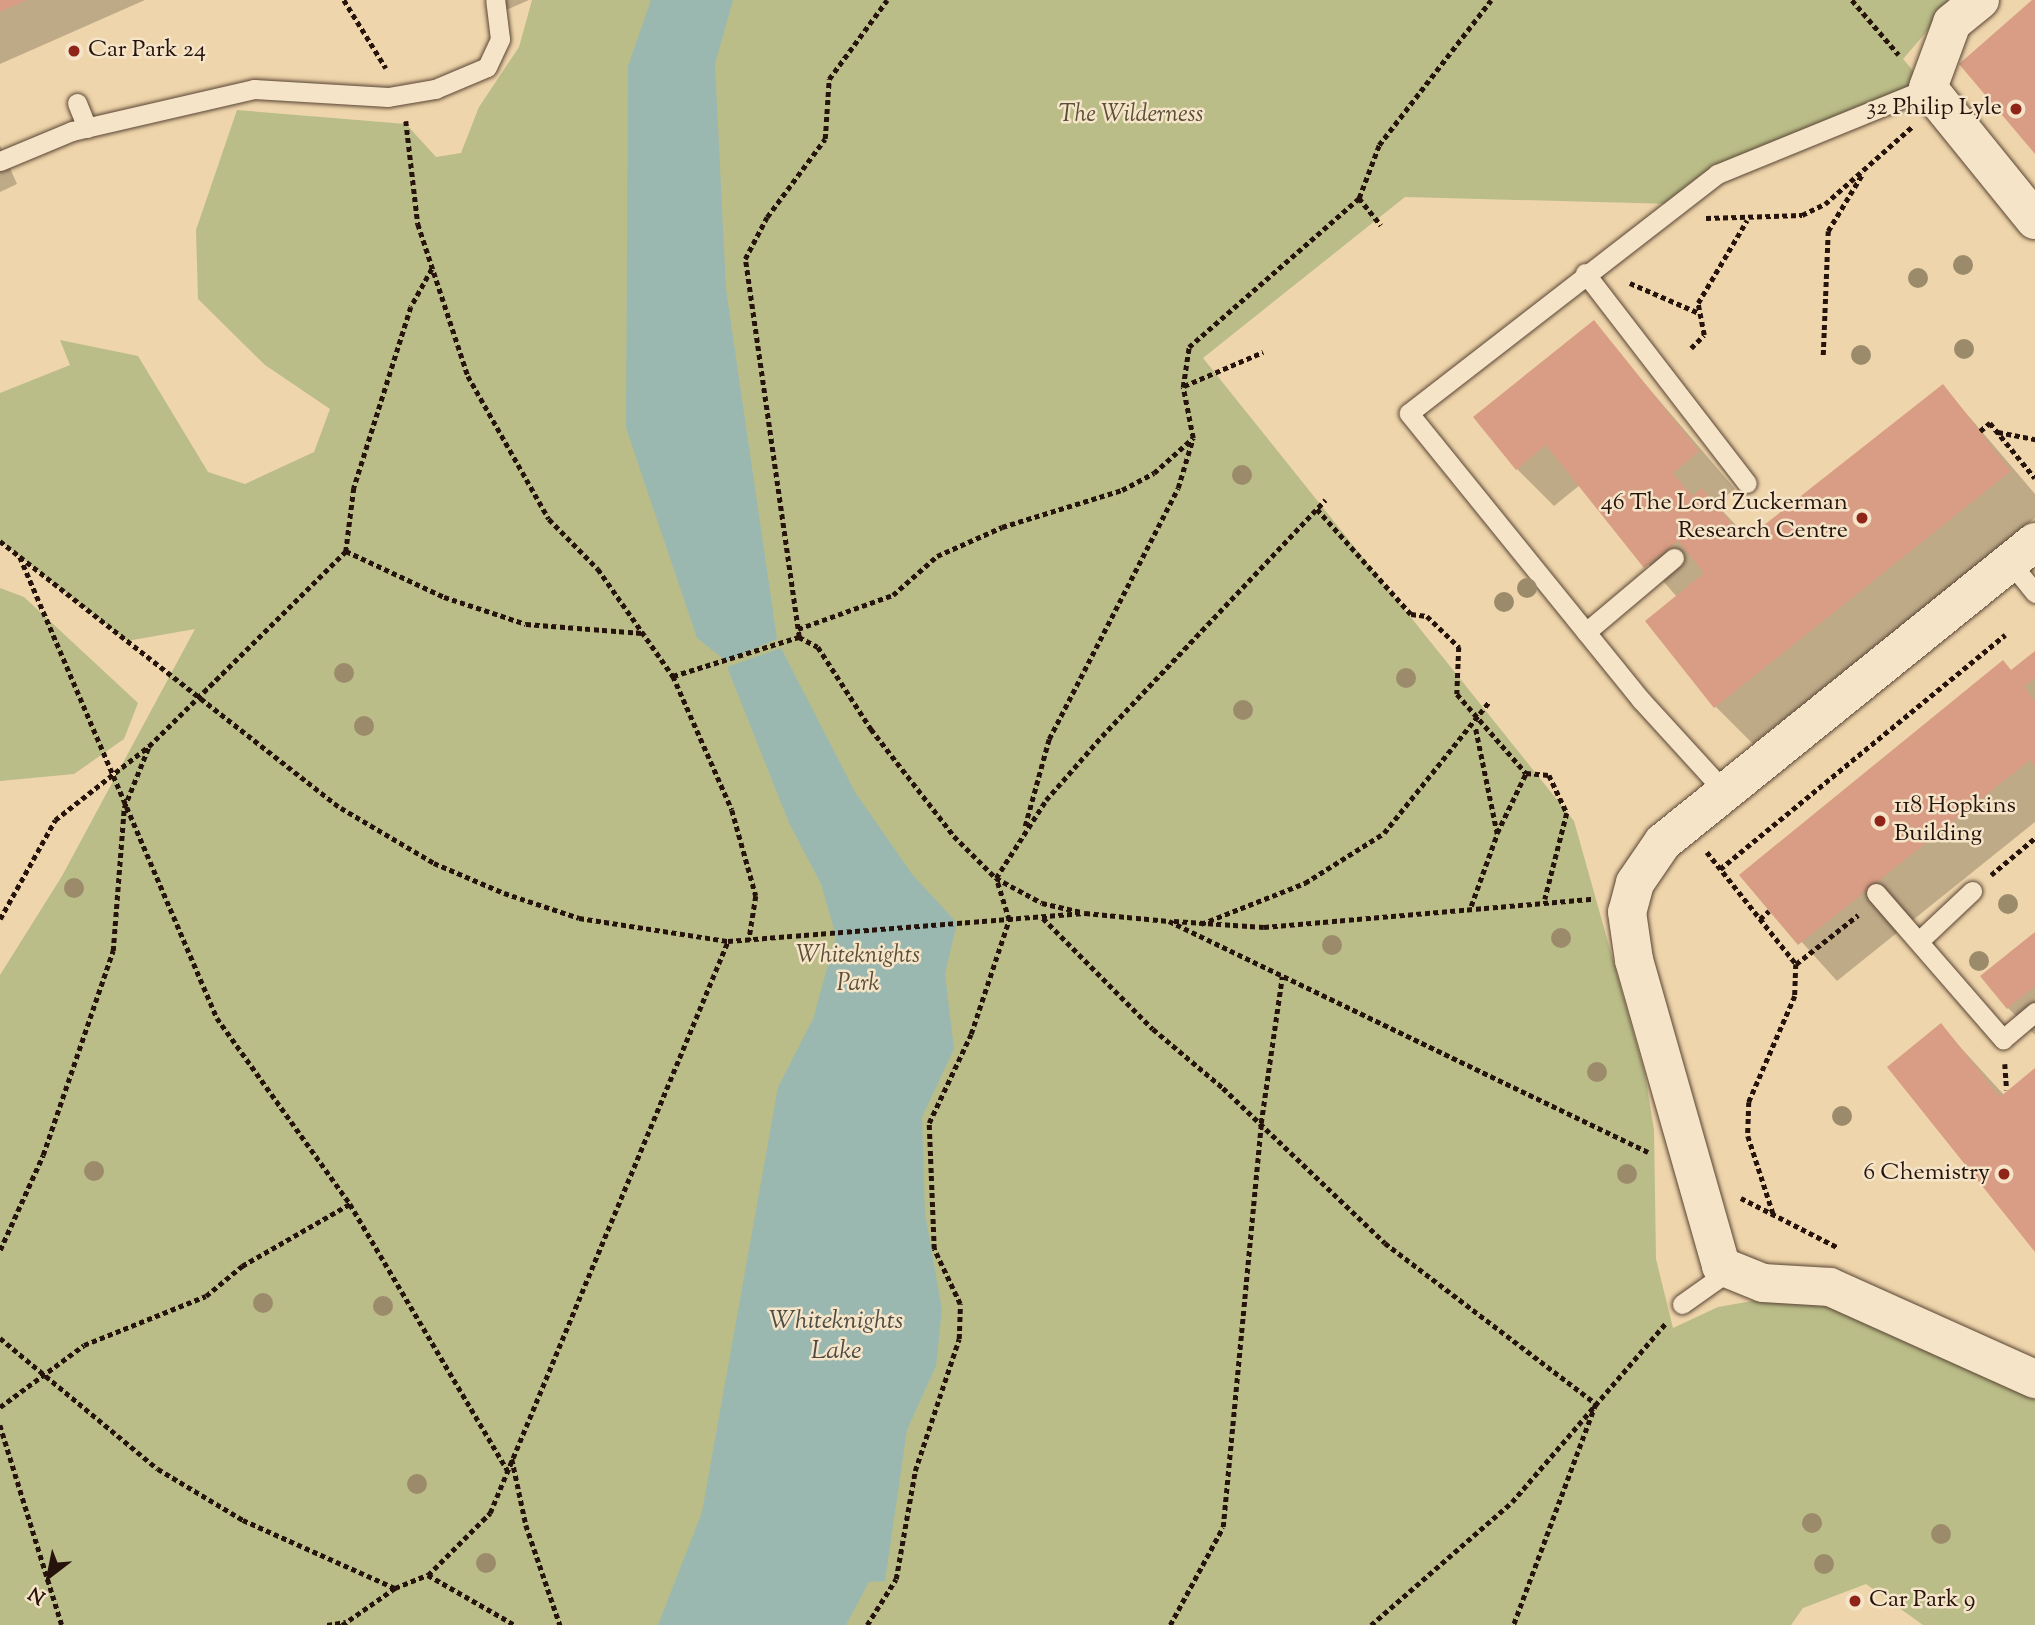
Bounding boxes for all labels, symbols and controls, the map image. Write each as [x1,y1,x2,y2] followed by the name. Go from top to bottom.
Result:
[88,37,206,65] place label: Car Park 24
[66,43,82,59] marker: Car Park 24
[1866,95,2002,123] place label: 32 Philip Lyle
[2008,101,2024,117] marker: 32 Philip Lyle
[1059,102,1203,130] park label: The Wilderness
[1601,490,1848,546] place label: 46 The Lord Zuckerman Research Centre
[1854,510,1870,526] marker: 46 The Lord Zuckerman Research Centre
[1894,793,2016,849] place label: 118 Hopkins Building
[1872,813,1888,829] marker: 118 Hopkins Building
[796,943,920,999] park label: Whiteknights Park
[1863,1160,1990,1188] place label: 6 Chemistry
[1996,1166,2012,1182] marker: 6 Chemistry
[769,1306,903,1368] water label: Whiteknights Lake
[14,1541,84,1611] north arrow
[24,1579,51,1610] text: N
[1869,1587,1976,1615] place label: Car Park 9
[1847,1593,1863,1609] marker: Car Park 9

